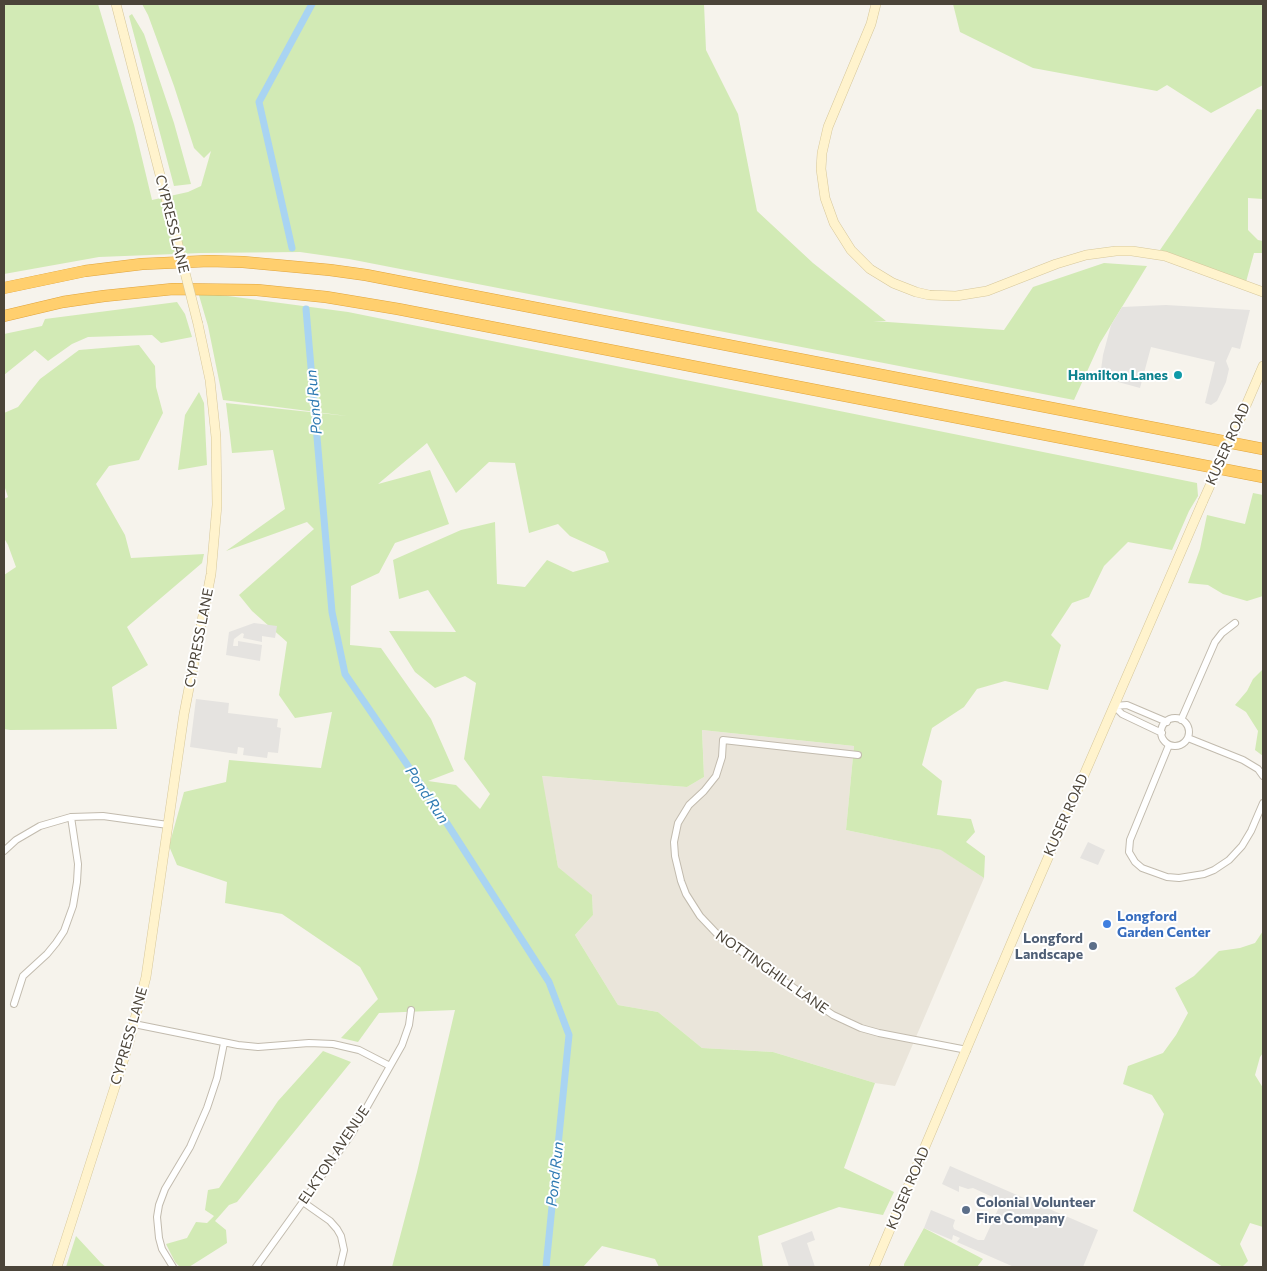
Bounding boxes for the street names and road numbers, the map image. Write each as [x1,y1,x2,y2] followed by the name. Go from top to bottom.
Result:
[152,173,192,275] street label: CYPRESS LANE
[1202,400,1254,488] street label: KUSER ROAD
[181,587,217,689] street label: CYPRESS LANE
[1040,771,1092,859] street label: KUSER ROAD
[712,927,832,1017] street label: NOTTINGHILL LANE
[107,985,151,1087] street label: CYPRESS LANE
[295,1103,373,1207] street label: ELKTON AVENUE
[883,1144,933,1232] street label: KUSER ROAD

